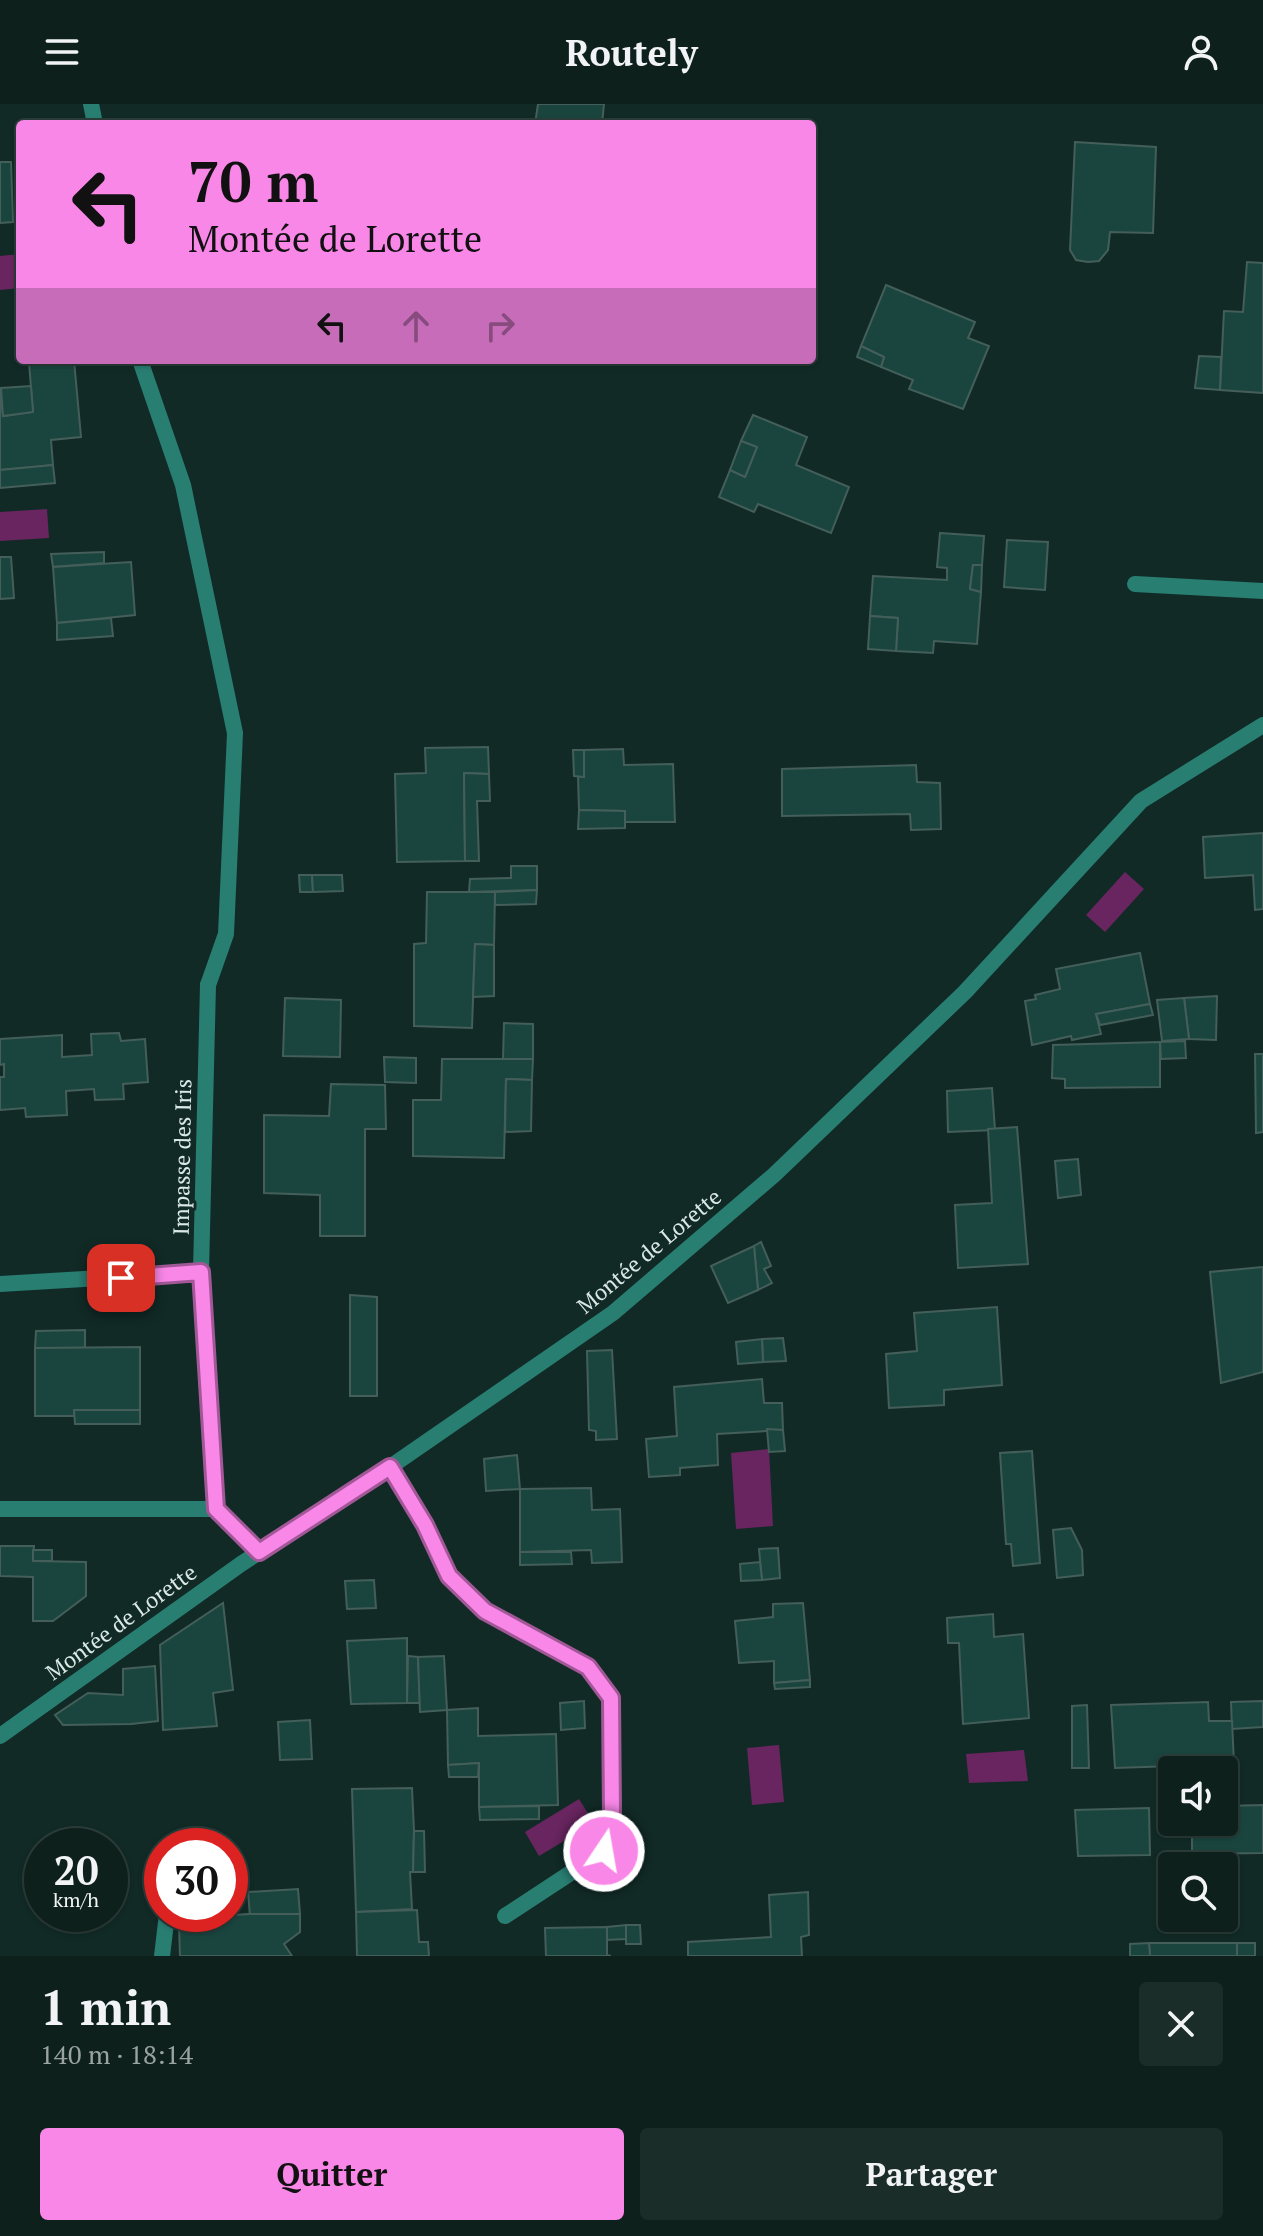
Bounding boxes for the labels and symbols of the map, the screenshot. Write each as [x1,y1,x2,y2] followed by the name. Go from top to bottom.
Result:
[166,1079,197,1235] street label: Impasse des Iris
[571,1182,727,1319] street label: Montée de Lorette
[87,1244,155,1312] pin
[39,1557,202,1686] street label: Montée de Lorette
[562,1809,646,1893] position arrow
[144,1828,248,1932] speed limit sign: 30

